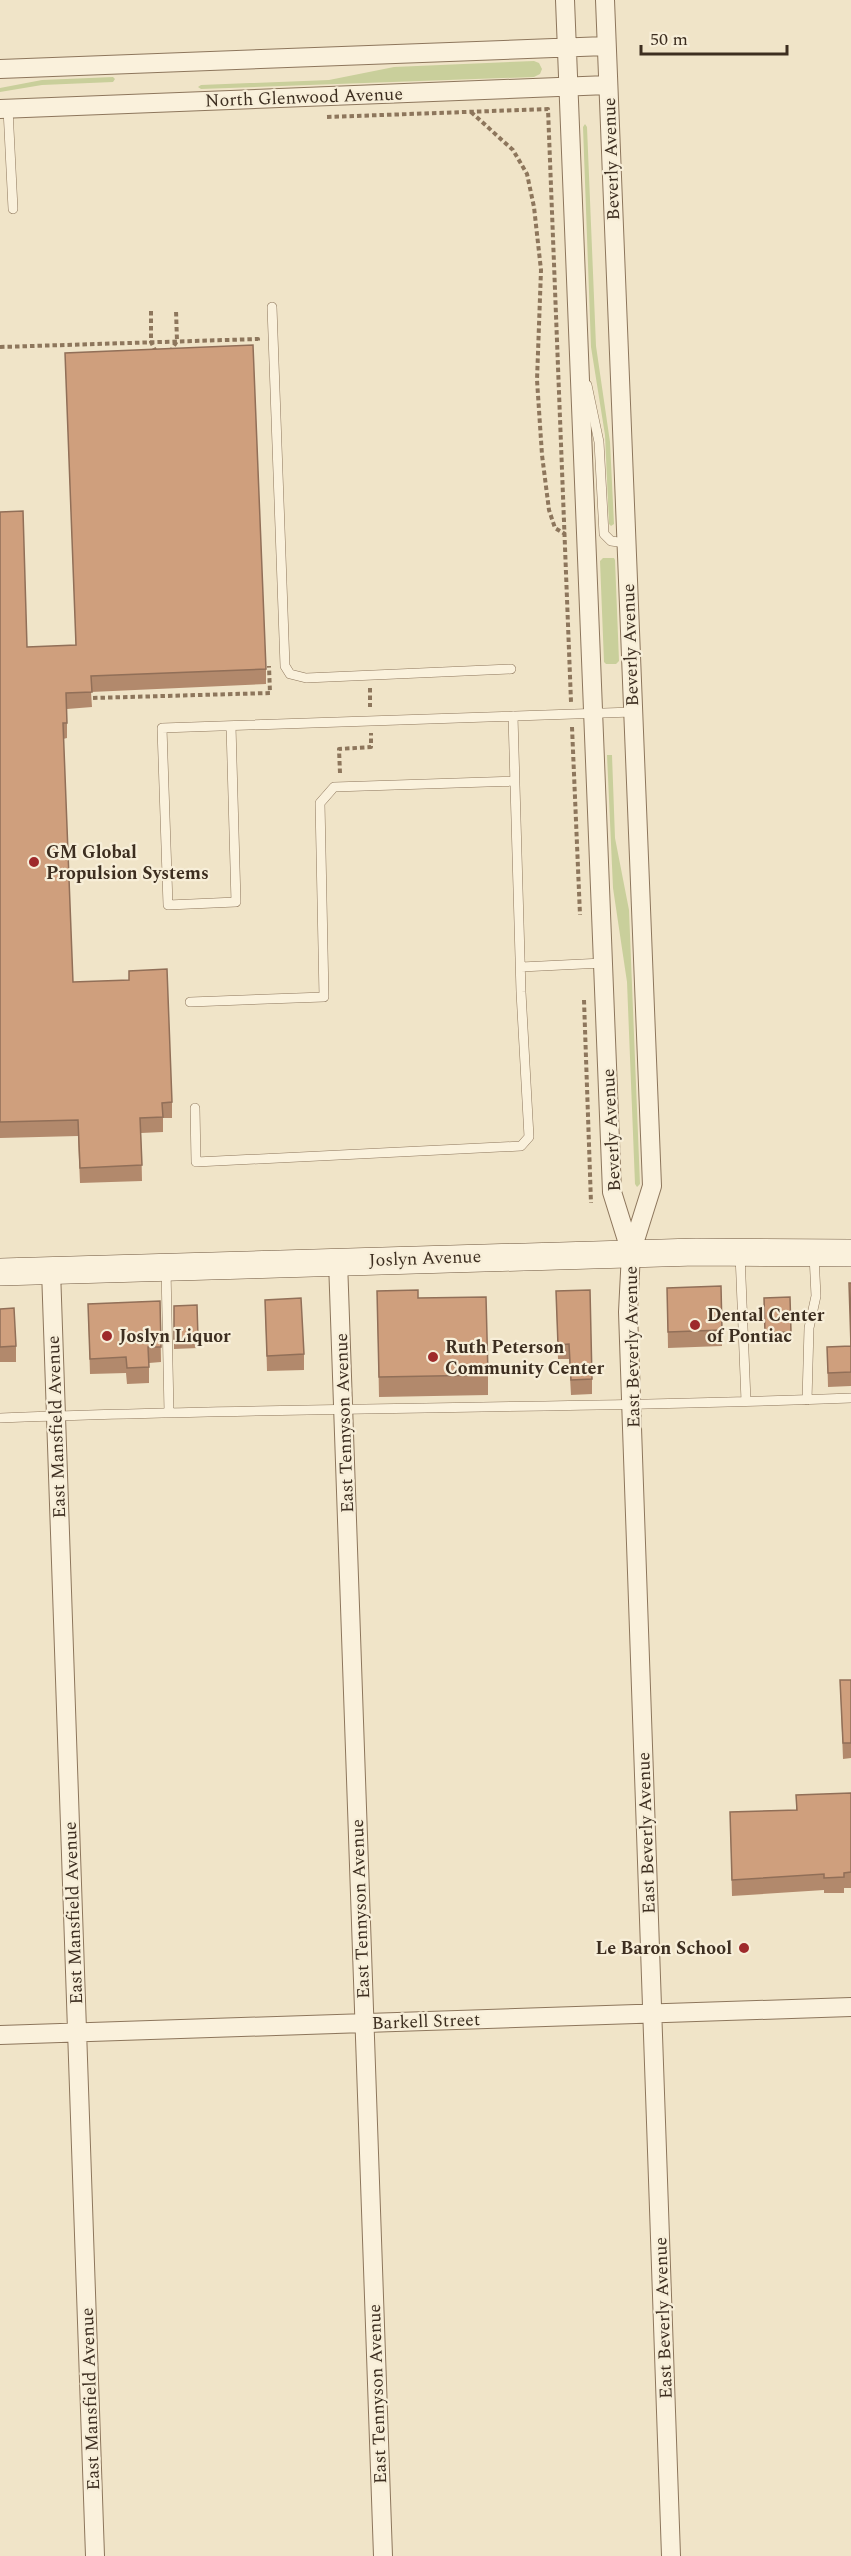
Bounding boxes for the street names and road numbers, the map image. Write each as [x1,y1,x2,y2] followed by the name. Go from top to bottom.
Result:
[205,81,403,114] street label: North Glenwood Avenue
[596,97,627,221] street label: Beverly Avenue
[615,583,646,707] street label: Beverly Avenue
[595,1068,628,1192] street label: Beverly Avenue
[368,1243,482,1274] street label: Joslyn Avenue
[618,1266,647,1428] street label: East Beverly Avenue
[328,1332,361,1514] street label: East Tennyson Avenue
[40,1335,73,1519] street label: East Mansfield Avenue
[630,1752,663,1914] street label: East Beverly Avenue
[344,1818,377,2000] street label: East Tennyson Avenue
[57,1821,90,2005] street label: East Mansfield Avenue
[371,2006,481,2037] street label: Barkell Street
[647,2237,680,2399] street label: East Beverly Avenue
[361,2303,394,2485] street label: East Tennyson Avenue
[74,2307,107,2491] street label: East Mansfield Avenue

